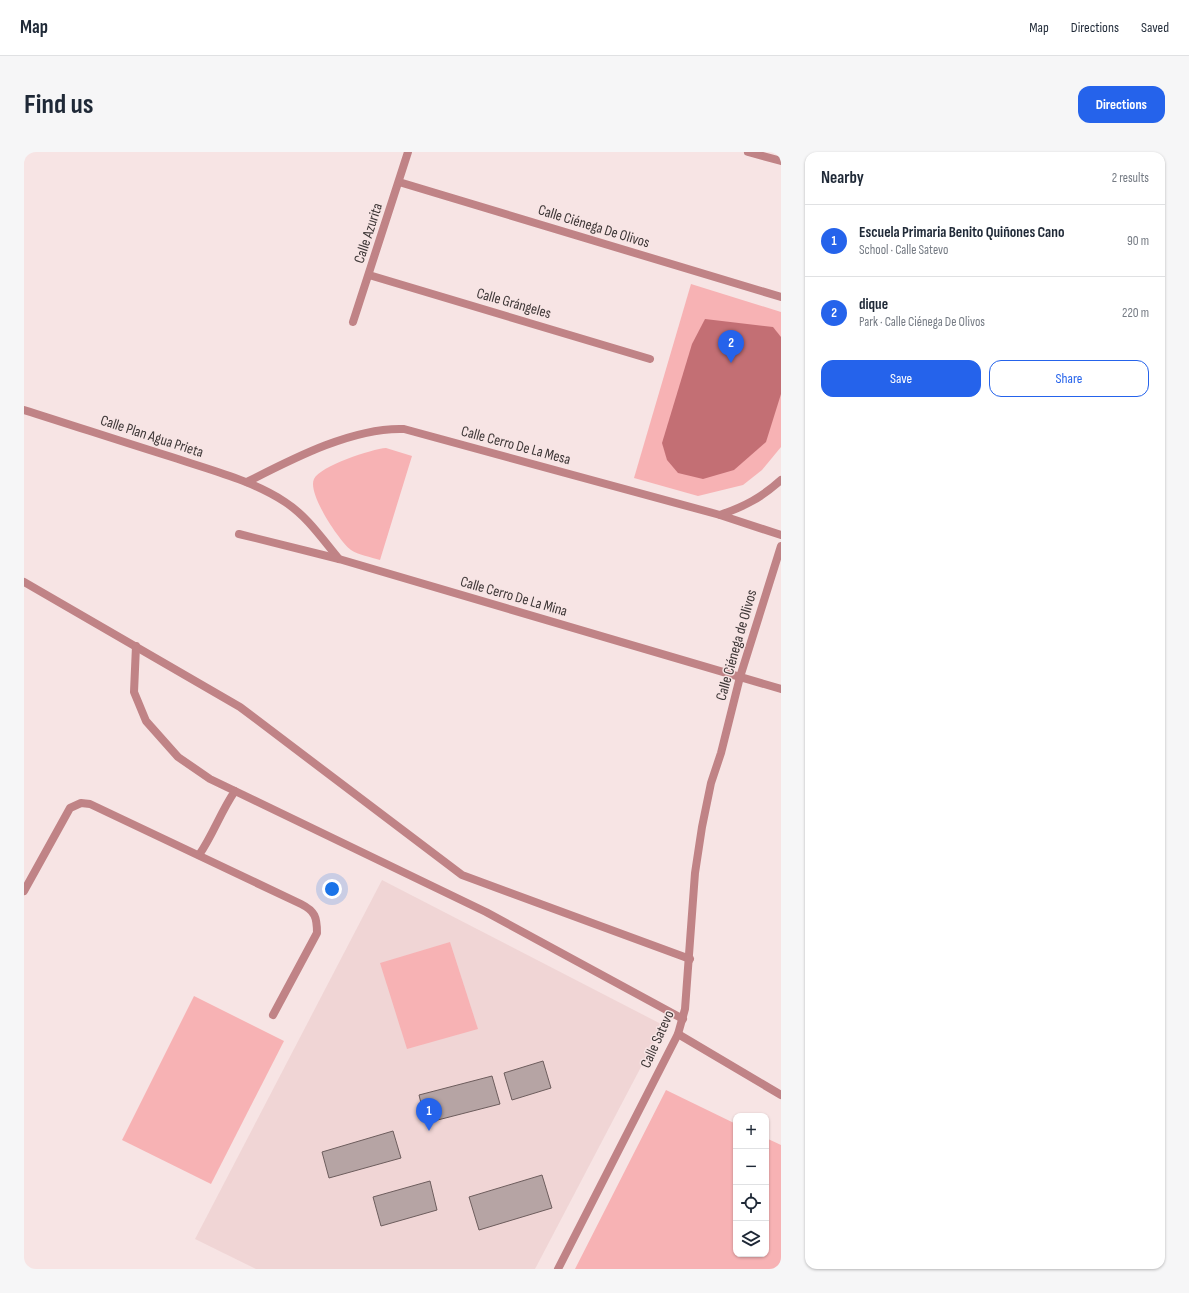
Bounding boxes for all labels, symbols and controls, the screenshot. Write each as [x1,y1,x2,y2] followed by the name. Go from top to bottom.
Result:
[20,16,48,39] text: Map
[1029,19,1049,36] text: Map
[1071,19,1119,36] text: Directions
[1141,19,1169,36] text: Saved
[1078,86,1165,123] button: Directions
[24,88,93,121] text: Find us
[821,168,864,188] text: Nearby
[1112,170,1149,186] text: 2 results
[350,200,387,266] street label: Calle Azurita
[536,200,652,252] street label: Calle Ciénega De Olivos
[859,223,1064,242] text: Escuela Primaria Benito Quiñones Cano
[831,233,837,249] text: 1
[1127,233,1149,249] text: 90 m
[859,242,948,258] text: School · Calle Satevo
[474,284,553,323] street label: Calle Grángeles
[859,295,888,314] text: dique
[831,305,837,321] text: 2
[1122,305,1149,321] text: 220 m
[859,314,985,330] text: Park · Calle Ciénega De Olivos
[718,330,744,363] pin: 2
[821,360,981,397] button: Save
[989,360,1149,397] button: Share
[98,411,206,462] street label: Calle Plan Agua Prieta
[459,422,573,469] street label: Calle Cerro De La Mesa
[458,572,570,621] street label: Calle Cerro De La Mina
[712,587,761,703] street label: Calle Ciénega de Olivos
[322,879,342,899] your location
[636,1007,679,1071] street label: Calle Satevo
[416,1098,442,1131] pin: 1
[733,1113,769,1257] map controls
[733,1113,769,1149] button: +
[733,1149,769,1185] button: −
[733,1185,769,1221] button: locate
[733,1221,769,1257] button: layers

